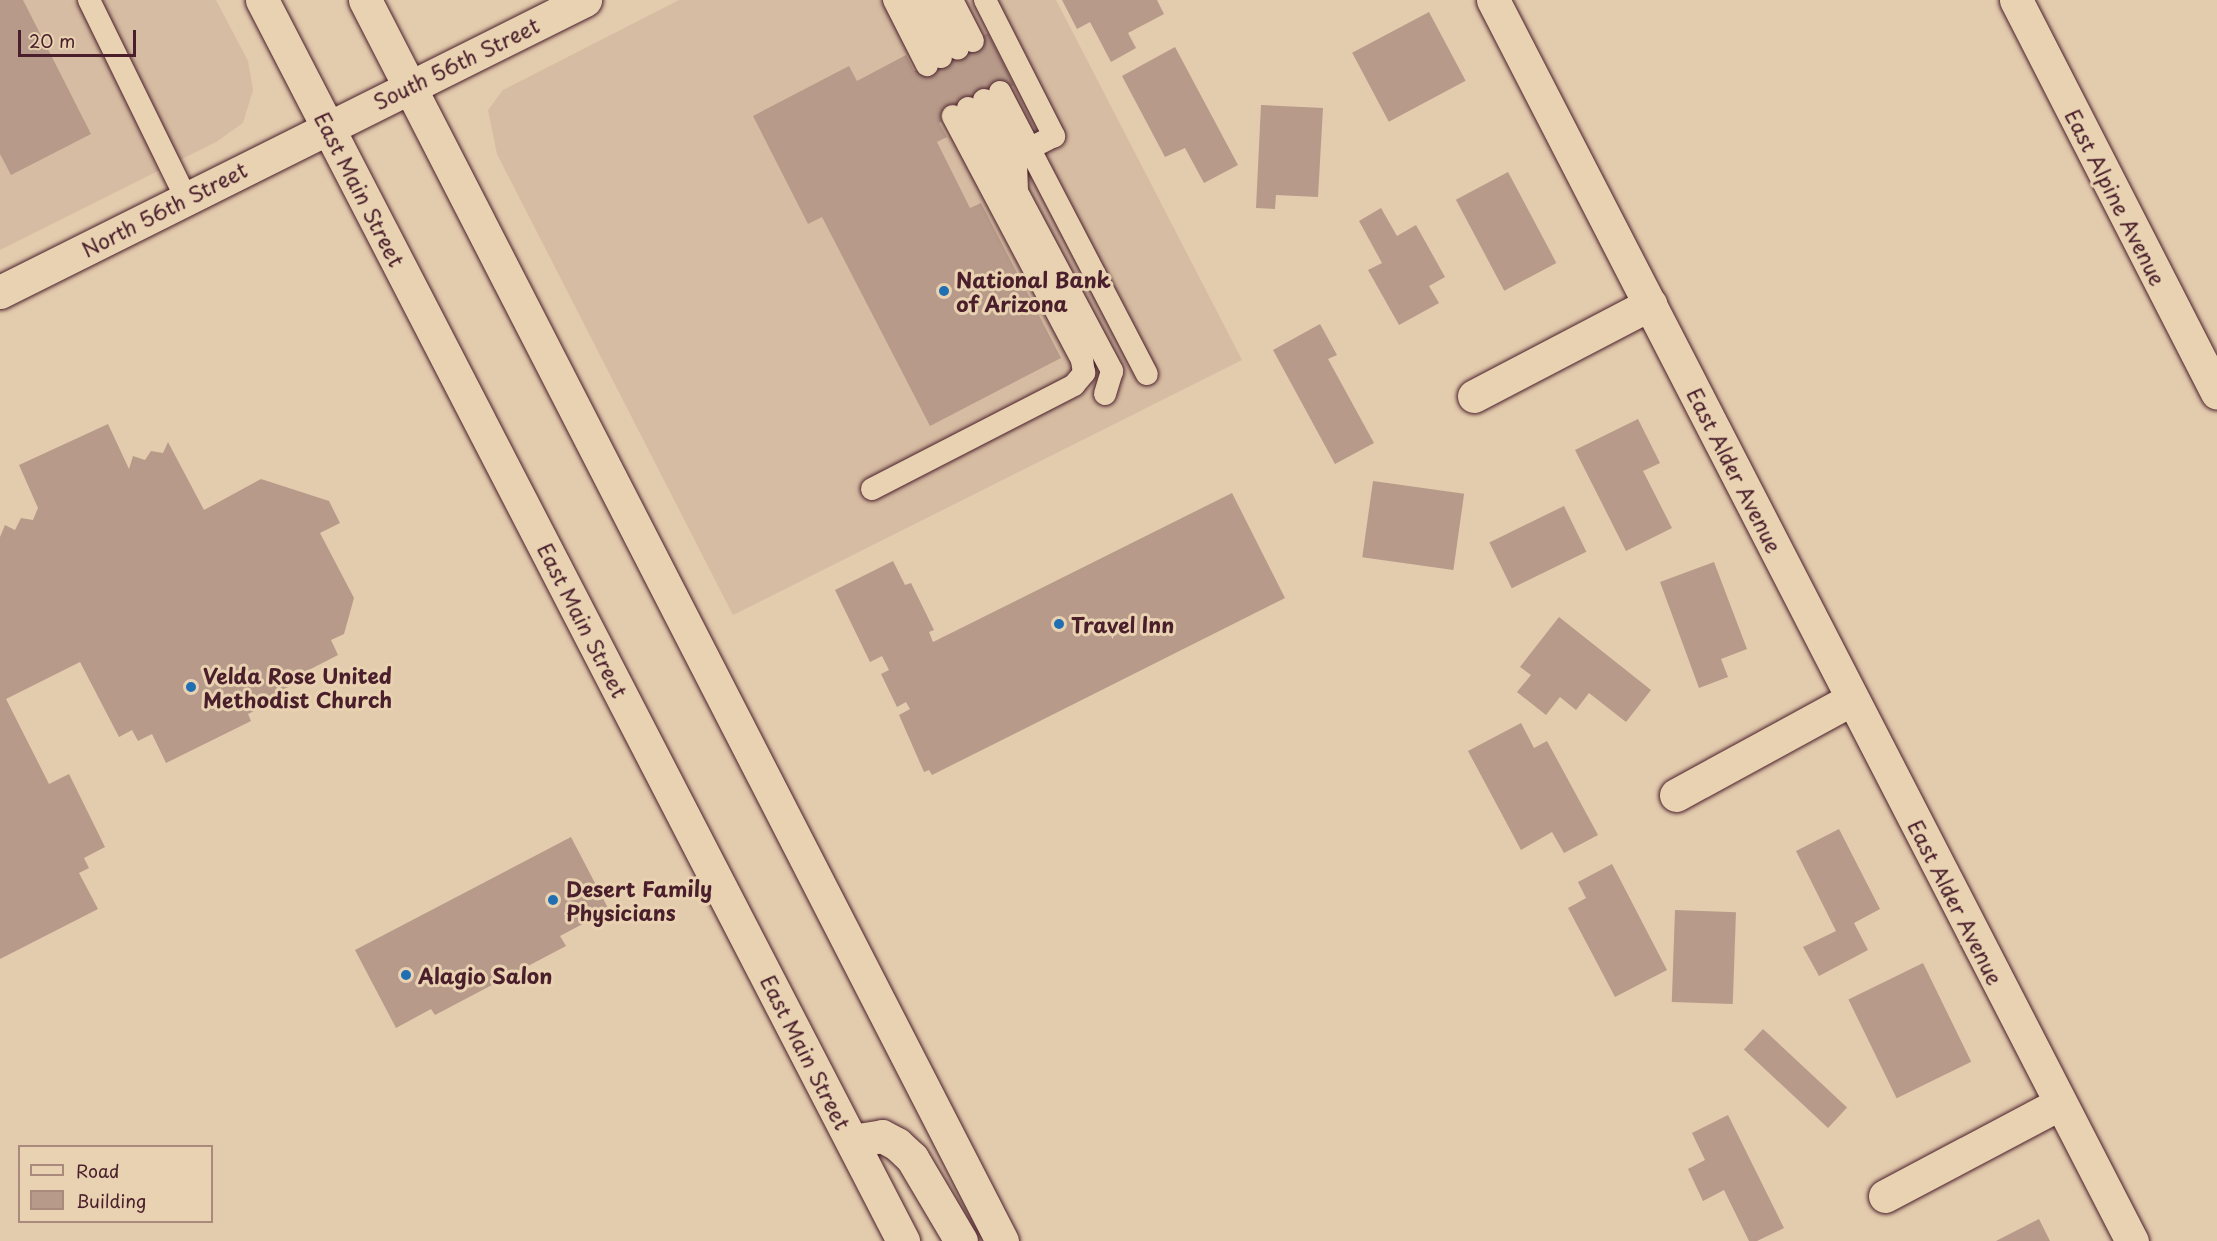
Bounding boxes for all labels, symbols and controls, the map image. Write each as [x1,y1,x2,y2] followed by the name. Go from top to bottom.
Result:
[368,11,544,115] street label: South 56th Street
[21,18,140,56] scale bar
[29,27,75,54] text: 20 m
[2061,105,2171,289] street label: East Alpine Avenue
[310,107,410,271] street label: East Main Street
[76,156,252,262] street label: North 56th Street
[956,266,1110,316] place label: National Bank of Arizona
[937,284,951,298] marker: National Bank of Arizona
[1682,383,1788,557] street label: East Alder Avenue
[533,538,633,702] street label: East Main Street
[1071,611,1175,637] place label: Travel Inn
[1052,617,1066,631] marker: Travel Inn
[203,662,393,712] place label: Velda Rose United Methodist Church
[184,680,198,694] marker: Velda Rose United Methodist Church
[1903,815,2009,989] street label: East Alder Avenue
[566,875,713,925] place label: Desert Family Physicians
[544,891,562,909] marker: Desert Family Physicians
[418,962,553,988] place label: Alagio Salon
[399,968,413,982] marker: Alagio Salon
[756,970,856,1134] street label: East Main Street
[18,1145,213,1223] legend
[76,1157,120,1184] text: Road
[76,1187,146,1214] text: Building

